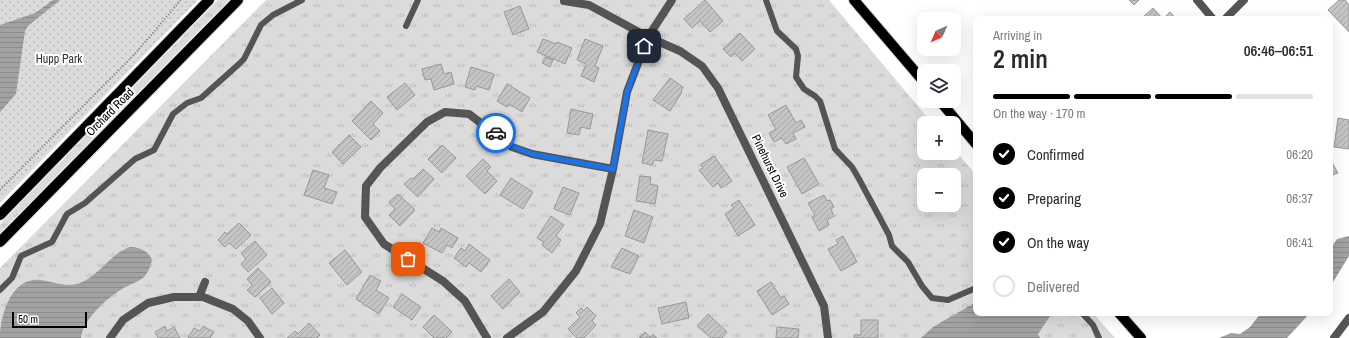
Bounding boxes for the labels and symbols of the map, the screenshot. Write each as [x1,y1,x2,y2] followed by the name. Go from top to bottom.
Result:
[917,12,961,56] north arrow
[627,29,661,63] pin
[36,51,82,67] park label: Hupp Park
[82,84,138,140] street label: Orchard Road
[476,113,516,153] courier
[748,132,792,200] street label: Pinehurst Drive
[391,242,425,276] pin
[12,310,87,329] scale bar

